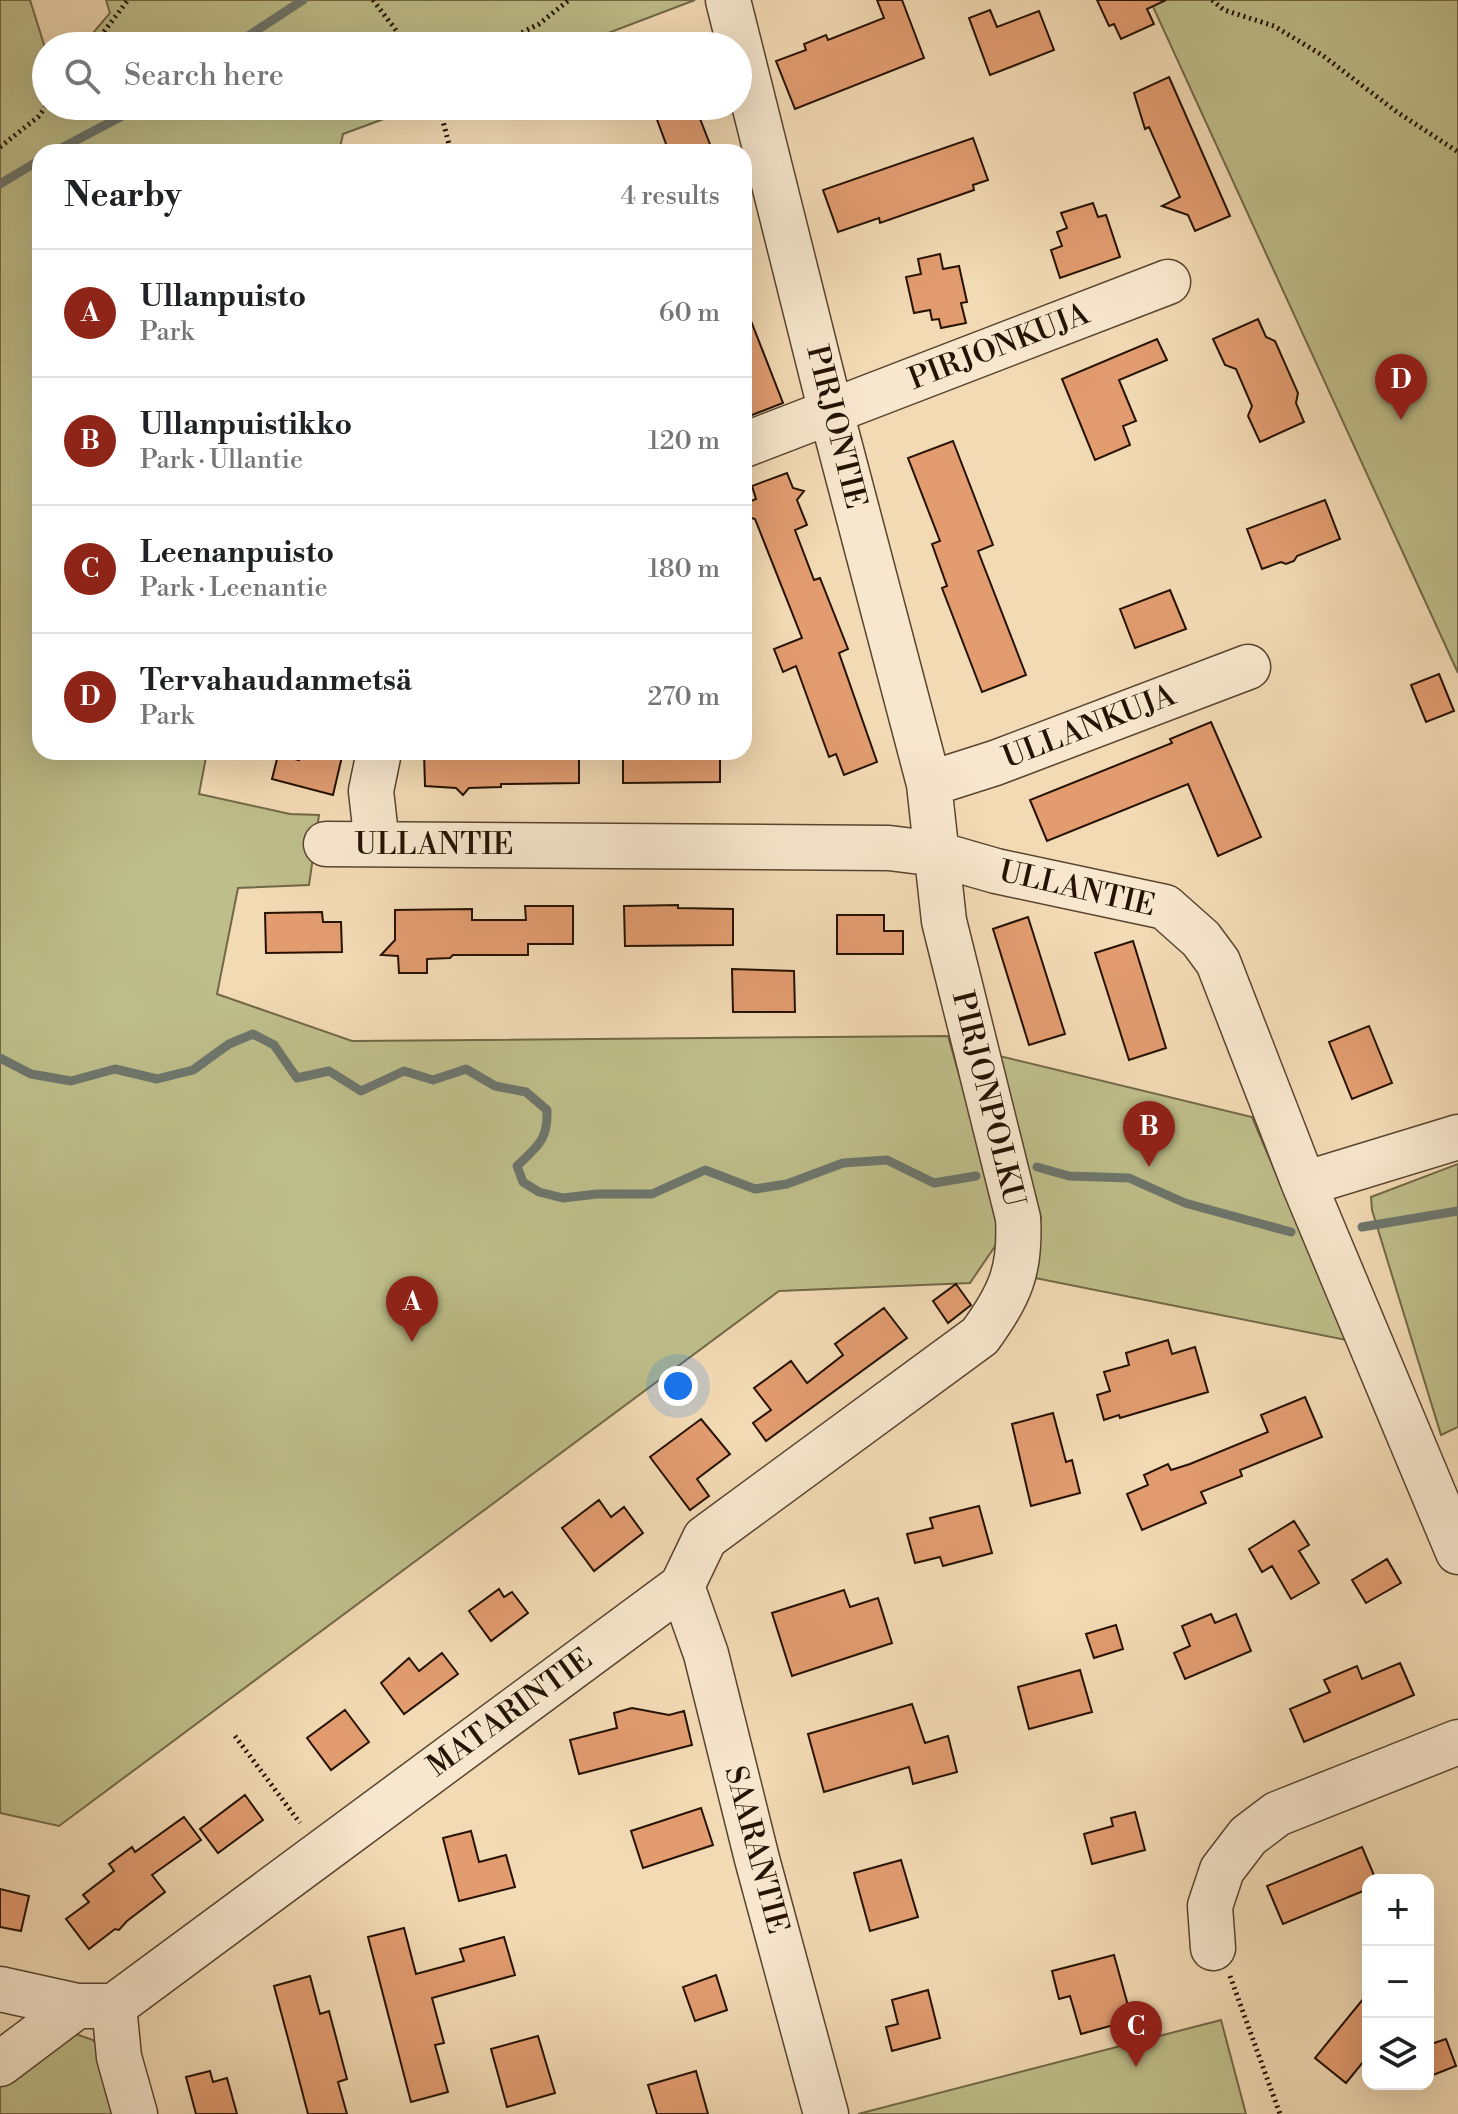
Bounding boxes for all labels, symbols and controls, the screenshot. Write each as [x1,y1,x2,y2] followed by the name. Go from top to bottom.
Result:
[32,32,752,120] search box
[60,54,104,98] icon: search
[124,57,284,95] text: Search here
[64,175,182,217] text: Nearby
[621,180,720,212] text: 4 results
[140,278,306,316] text: Ullanpuisto
[903,295,1096,399] street label: PIRJONKUJA
[81,297,99,329] text: A
[659,297,720,329] text: 60 m
[140,316,194,348] text: Park
[797,341,875,513] street label: PIRJONTIE
[1375,354,1427,420] pin: D
[140,406,352,444] text: Ullanpuistikko
[80,425,100,457] text: B
[648,425,720,457] text: 120 m
[140,444,303,476] text: Park · Ullantie
[140,534,334,572] text: Leenanpuisto
[81,553,99,585] text: C
[648,553,720,585] text: 180 m
[140,572,328,604] text: Park · Leenantie
[140,662,412,700] text: Tervahaudanmetsä
[997,676,1182,777] street label: ULLANKUJA
[80,681,100,713] text: D
[647,681,720,713] text: 270 m
[140,700,194,732] text: Park
[354,826,514,864] street label: ULLANTIE
[995,853,1159,925] street label: ULLANTIE
[943,987,1033,1211] street label: PIRJONPOLKU
[1123,1101,1175,1167] pin: B
[386,1276,438,1342] pin: A
[658,1366,698,1406] your location
[420,1640,600,1786] street label: MATARINTIE
[715,1762,797,1938] street label: SAARANTIE
[1362,1874,1434,2090] map controls
[1362,1874,1434,1946] button: +
[1362,1946,1434,2018] button: −
[1110,2001,1162,2067] pin: C
[1362,2018,1434,2090] button: layers

